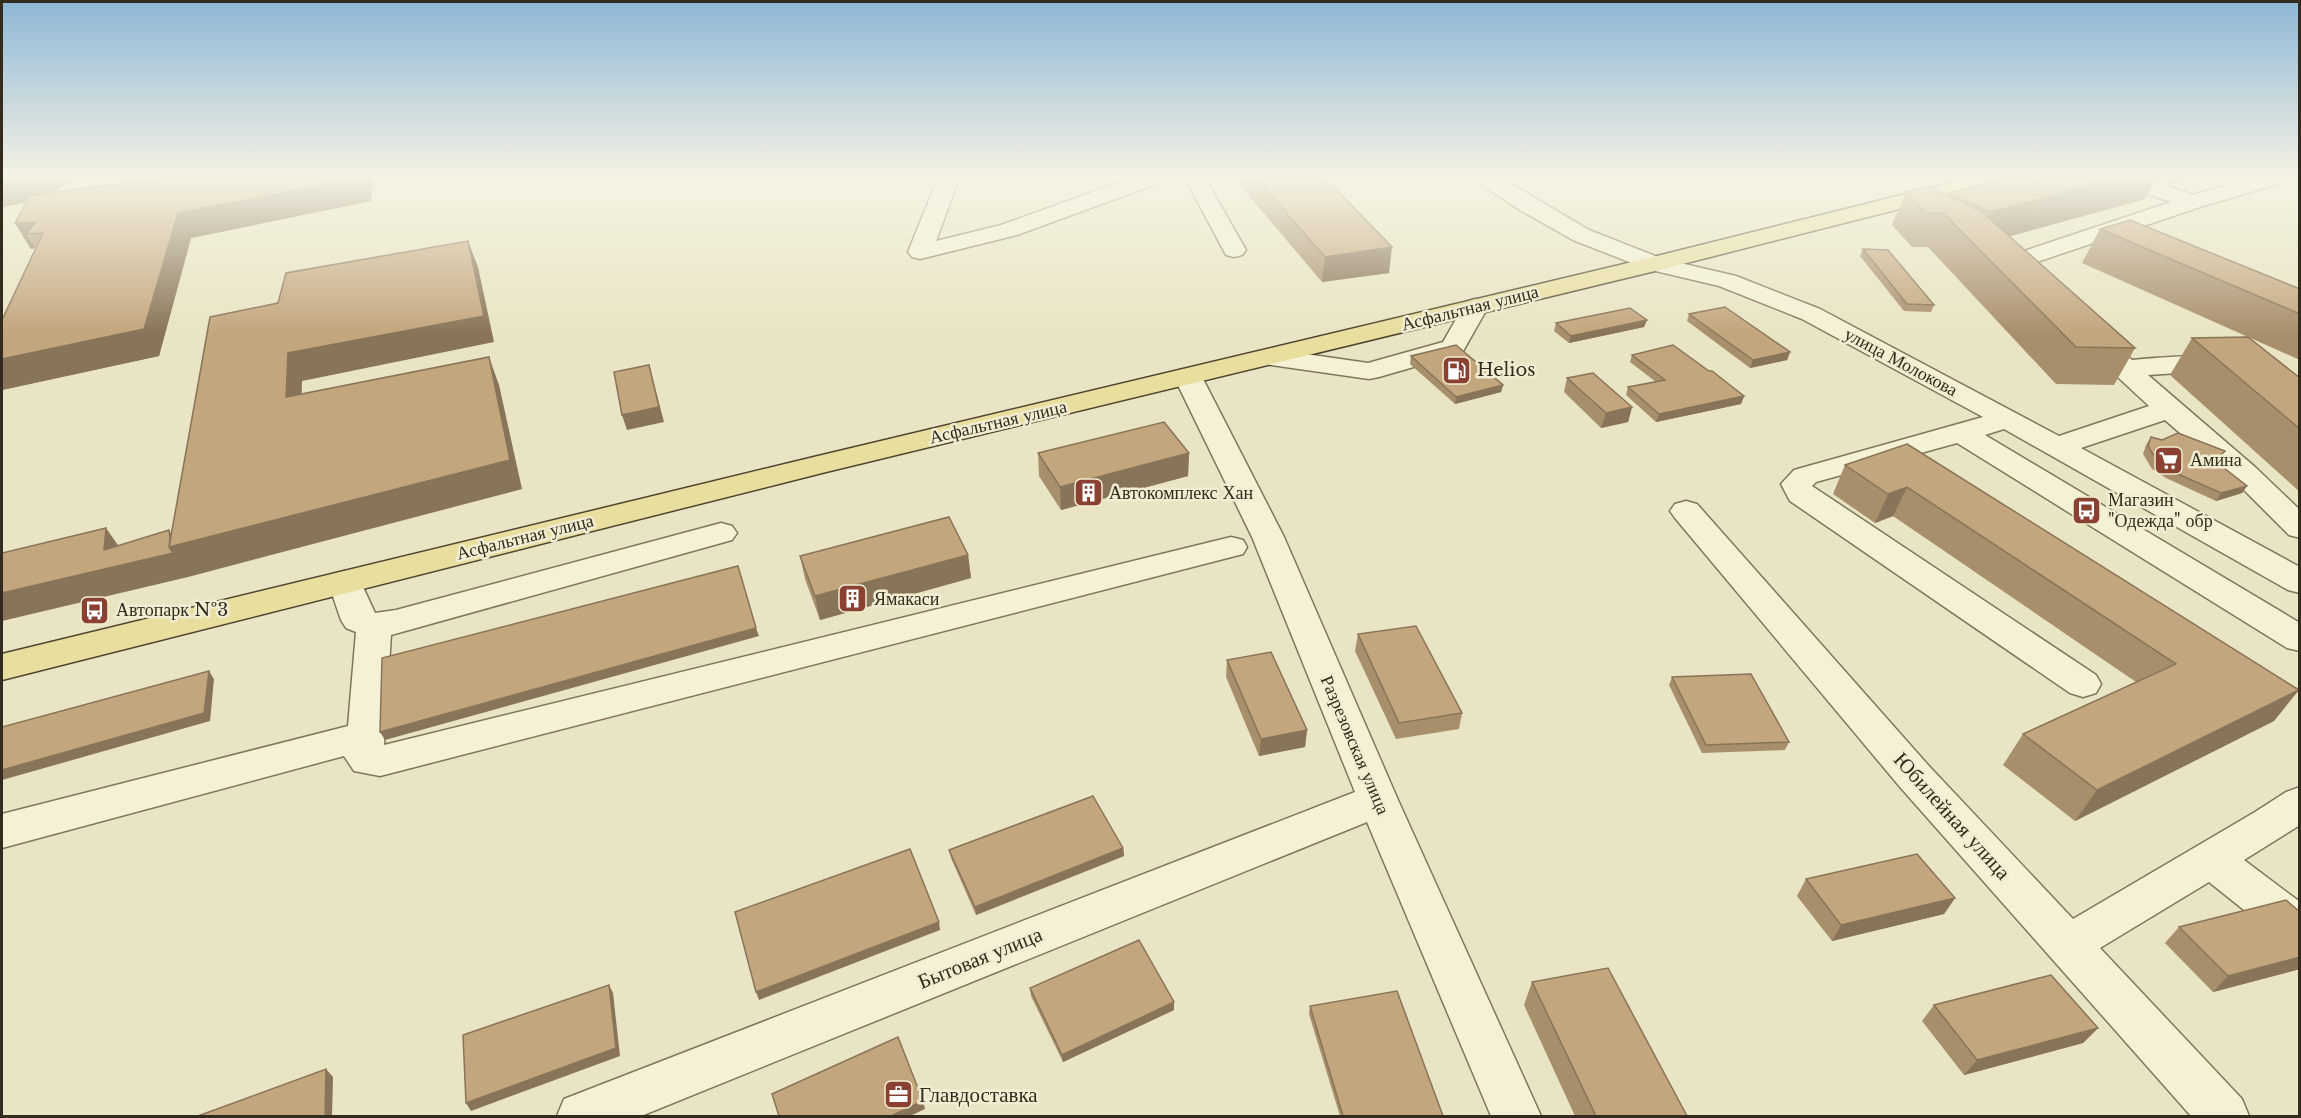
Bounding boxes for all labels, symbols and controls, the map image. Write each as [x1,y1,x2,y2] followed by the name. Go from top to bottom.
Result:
[1399,280,1541,336] street label: Асфальтная улица
[1841,323,1961,401] street label: улица Молокова
[1440,354,1472,386] fuel station icon: Helios
[1477,359,1535,381] place label: Helios
[927,395,1069,449] street label: Асфальтная улица
[2153,444,2185,476] supermarket icon: Амина
[2190,449,2242,471] place label: Амина
[1072,477,1104,509] building icon: Автокомплекс Хан
[1109,482,1254,504] place label: Автокомплекс Хан
[2108,489,2213,532] place label: Магазин "Одежда" обр
[2071,494,2103,526] bus stop icon: Магазин "Одежда" обр
[454,509,596,565] street label: Асфальтная улица
[837,583,869,615] building icon: Ямакаси
[874,588,940,610] place label: Ямакаси
[79,594,111,626] bus stop icon: Автопарк №3
[116,599,228,621] place label: Автопарк №3
[1316,672,1394,818] street label: Разрезовская улица
[1888,747,2017,886] street label: Юбилейная улица
[914,921,1047,995] street label: Бытовая улица
[882,1079,914,1111] office icon: Главдоставка
[919,1082,1038,1108] place label: Главдоставка

